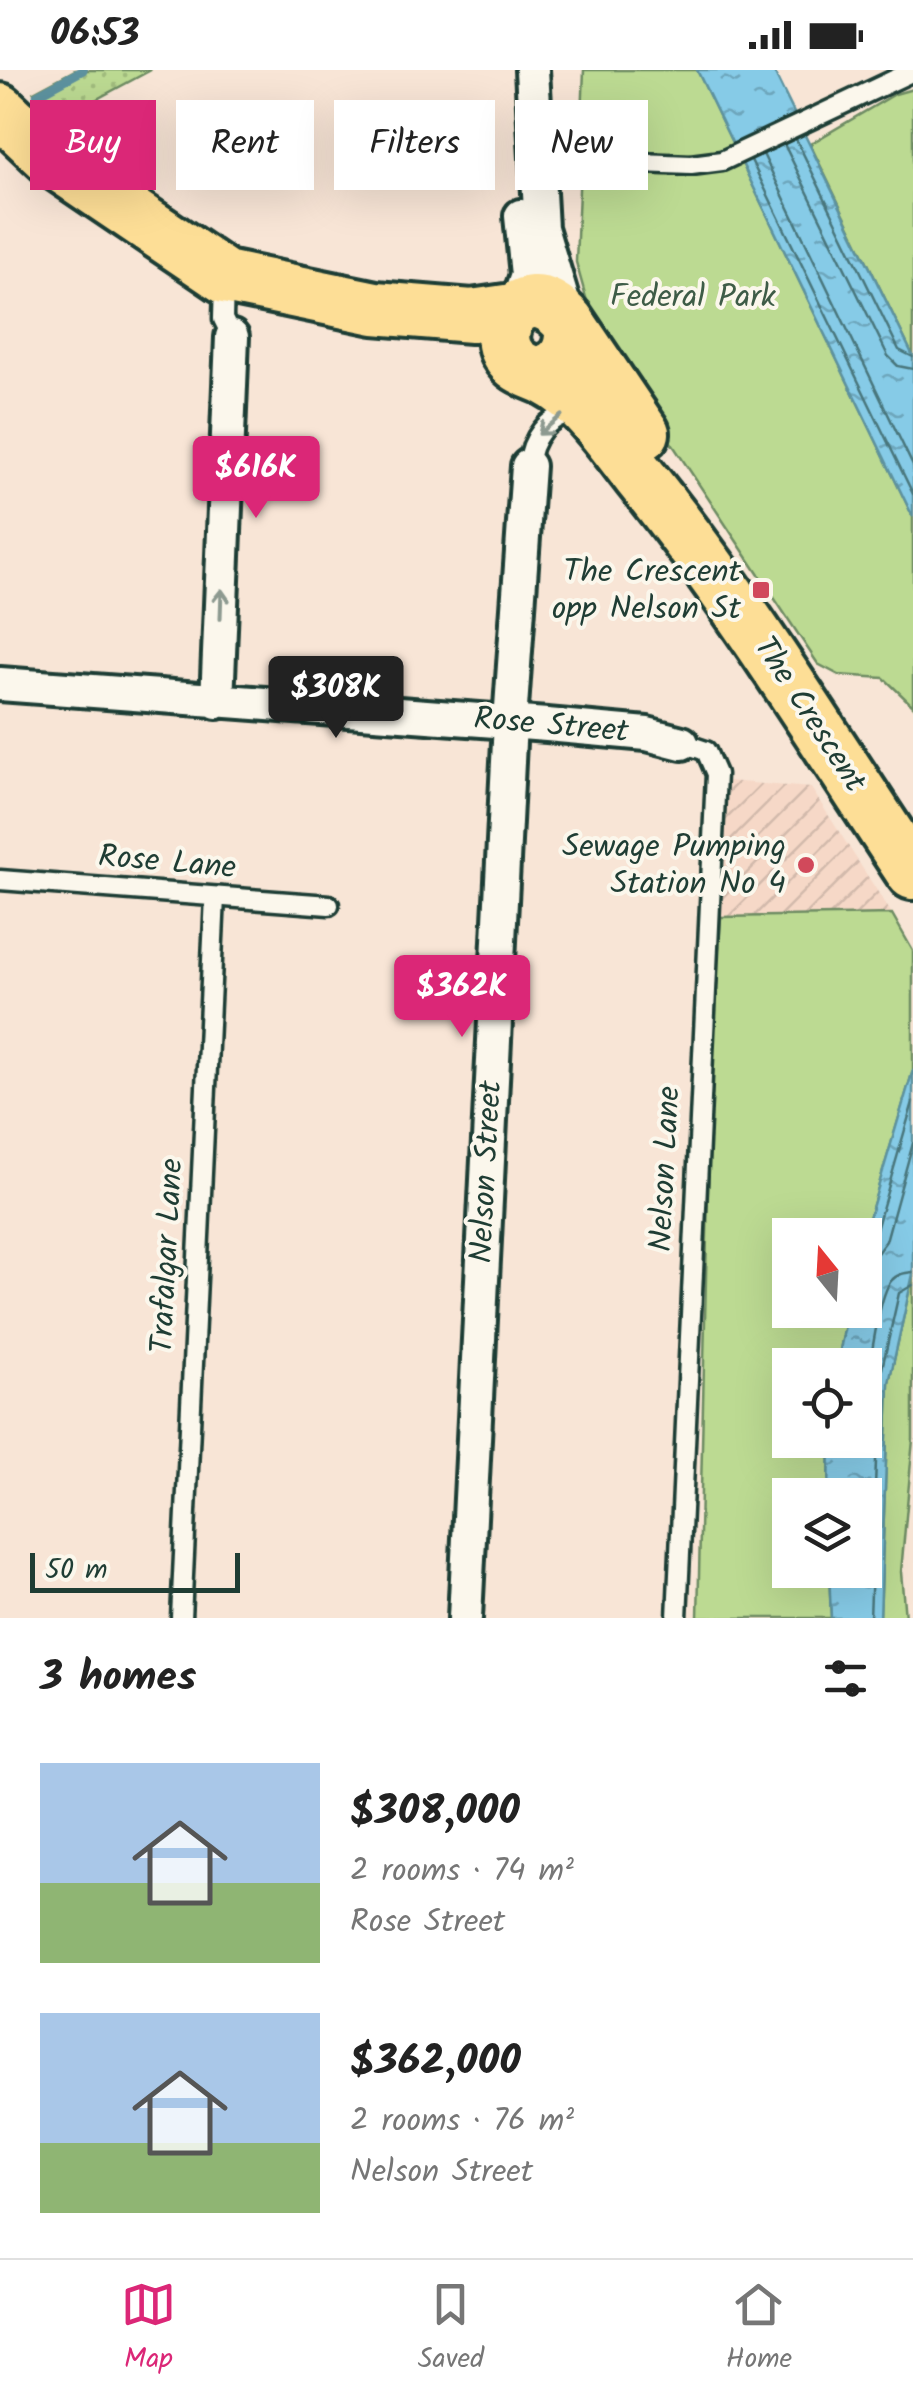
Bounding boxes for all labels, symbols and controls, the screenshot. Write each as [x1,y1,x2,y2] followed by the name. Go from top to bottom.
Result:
[50,5,139,65] text: 06:53
[30,100,156,190] chip: Buy
[176,100,314,190] chip: Rent
[334,100,495,190] chip: Filters
[515,100,648,190] chip: New
[610,272,777,323] park label: Federal Park
[538,413,563,436] one-way arrow
[186,436,326,521] pin: $616K
[215,443,297,494] text: $616K
[552,547,742,635] place label: The Crescent opp Nelson St
[750,579,772,601] marker: The Crescent opp Nelson St
[212,589,231,621] one-way arrow
[739,627,879,804] street label: The Crescent
[266,656,406,741] pin: $308K
[290,663,382,714] text: $308K
[471,694,631,758] street label: Rose Street
[562,822,786,910] place label: Sewage Pumping Station No 4
[96,832,238,894] street label: Rose Lane
[795,854,817,876] marker: Sewage Pumping Station No 4
[392,955,532,1040] pin: $362K
[416,962,508,1013] text: $362K
[457,1079,517,1265] street label: Nelson Street
[636,1085,696,1253] street label: Nelson Lane
[137,1157,199,1355] street label: Trafalgar Lane
[772,1218,882,1328] north arrow
[772,1218,882,1588] map controls
[772,1348,882,1458] button: locate
[772,1478,882,1588] button: layers
[30,1548,240,1592] scale bar
[45,1548,108,1593] text: 50 m
[40,1645,196,1712] text: 3 homes
[818,1651,873,1706] icon: filters
[350,1779,520,1846] text: $308,000
[120,1803,240,1923] icon: home
[350,1846,574,1897] text: 2 rooms · 74 m²
[350,1897,505,1948] text: Rose Street
[350,2029,521,2096] text: $362,000
[120,2053,240,2173] icon: home
[350,2096,574,2147] text: 2 rooms · 76 m²
[350,2147,533,2198] text: Nelson Street
[121,2277,176,2382] tab: Map
[418,2277,484,2382] tab: Saved
[726,2277,792,2382] tab: Home

